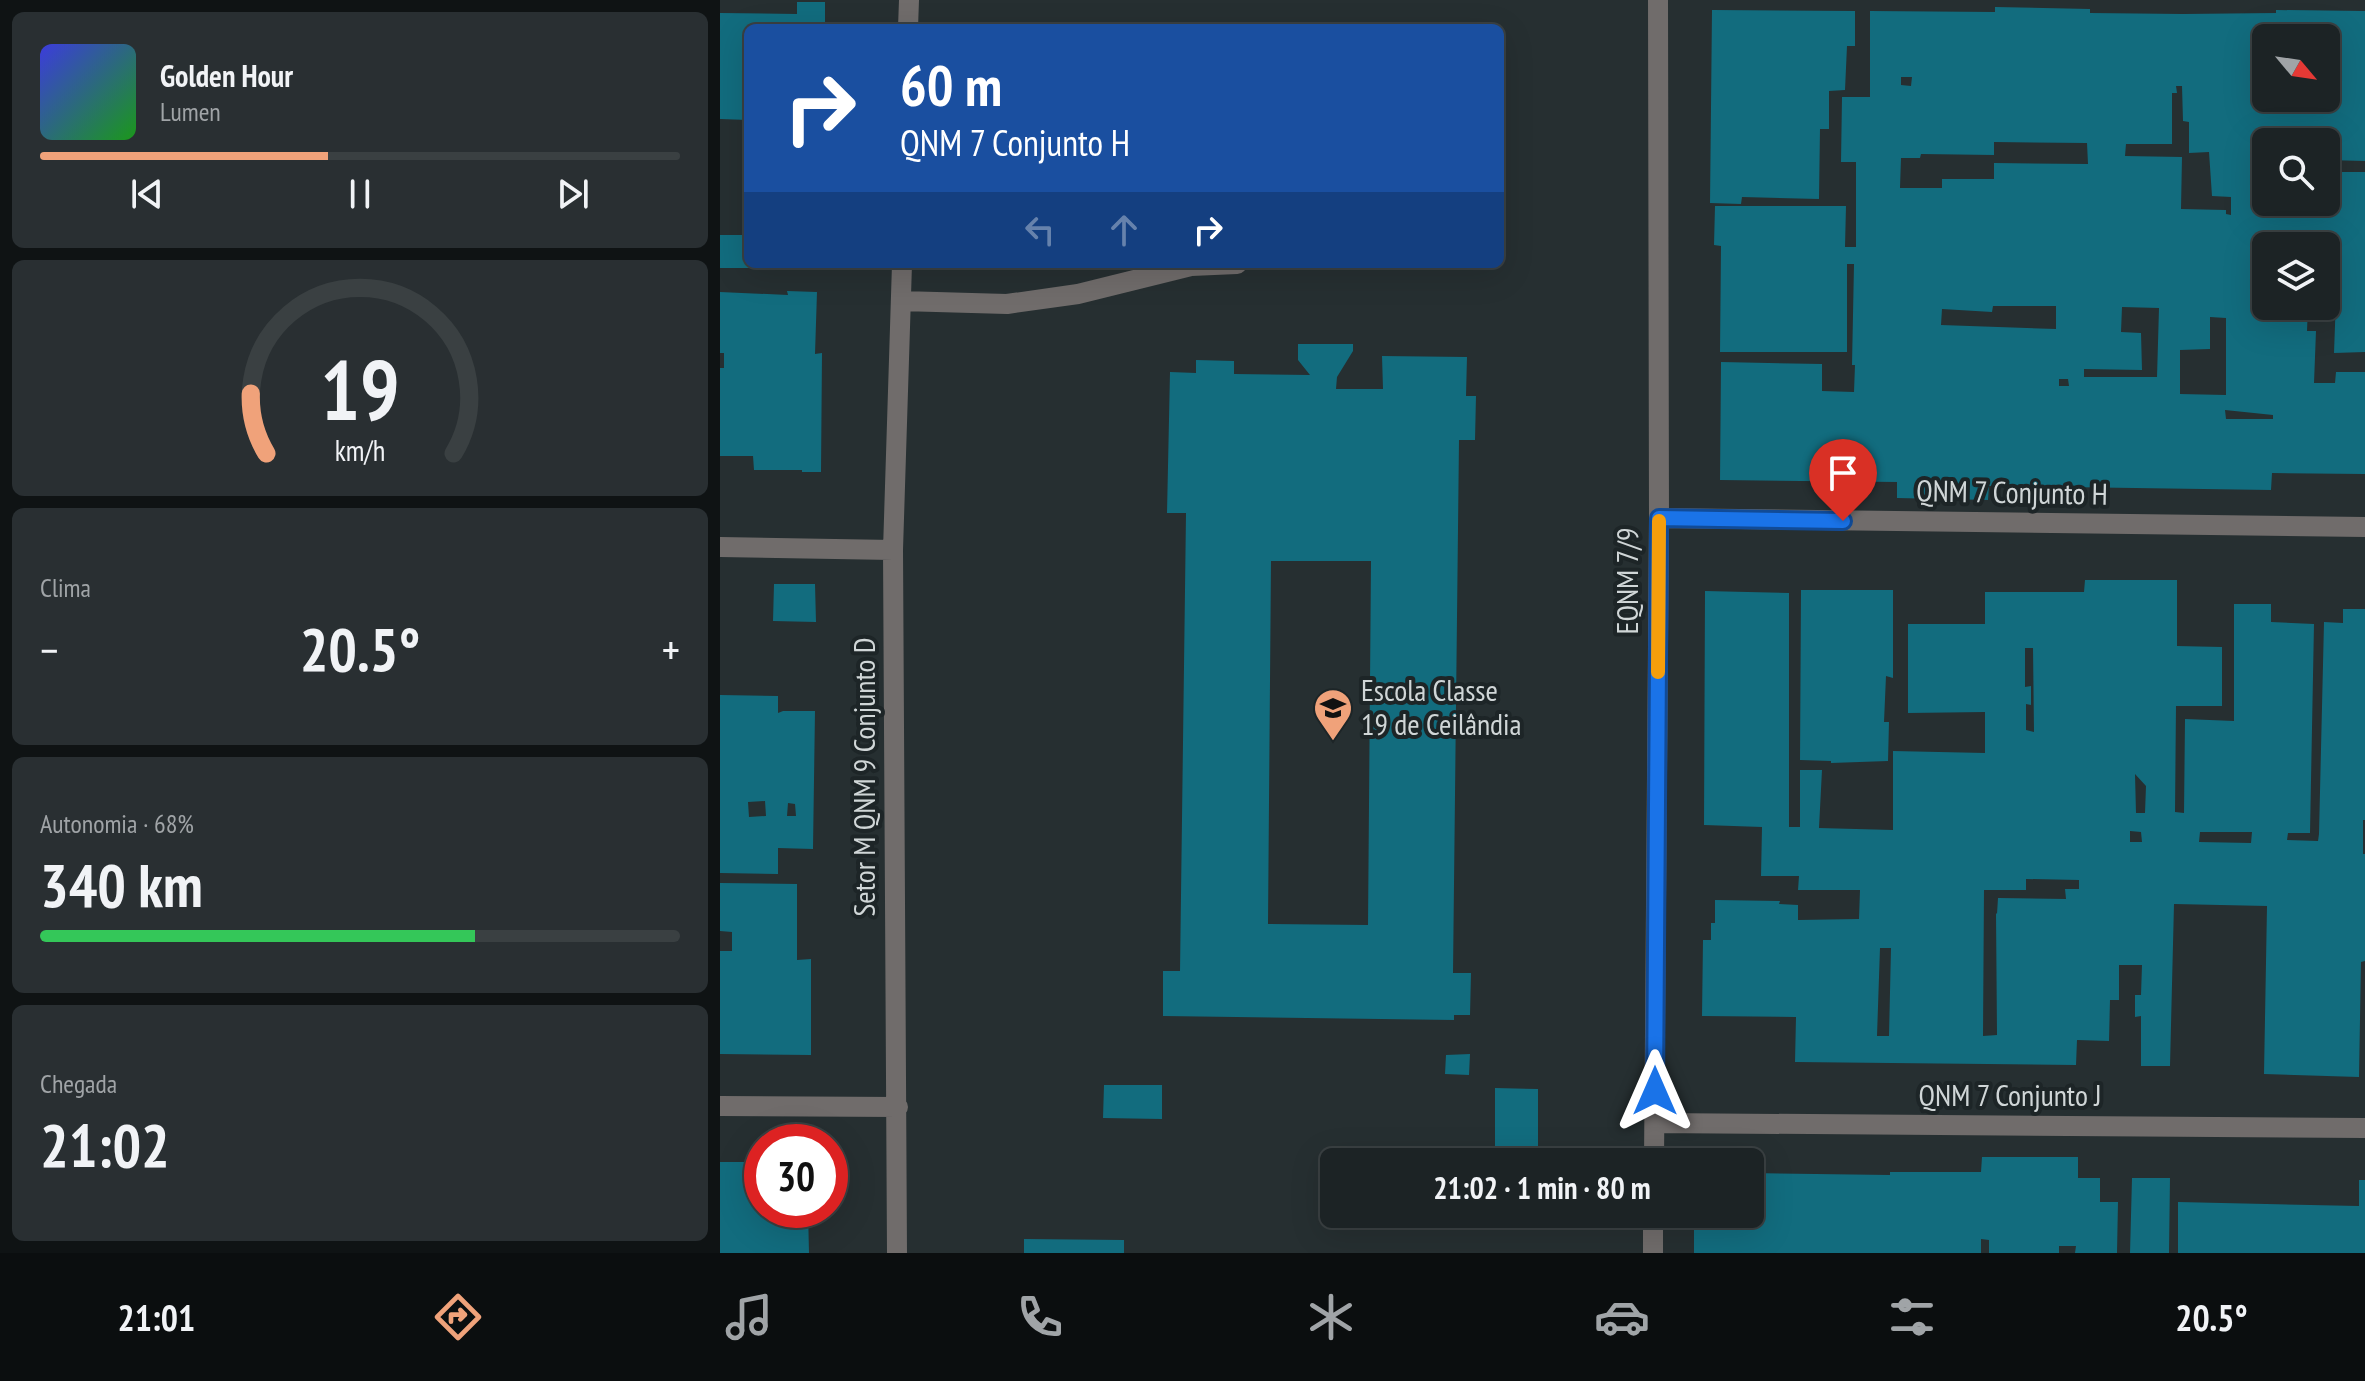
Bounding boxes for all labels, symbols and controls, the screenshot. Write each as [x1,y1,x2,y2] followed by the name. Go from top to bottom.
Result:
[2252,24,2340,112] north arrow
[2252,24,2340,320] map controls
[900,49,1002,121] text: 60 m
[160,56,293,95] text: Golden Hour
[768,56,872,160] icon: right
[160,95,221,128] text: Lumen
[900,119,1130,166] text: QNM 7 Conjunto H
[2252,128,2340,216] button: search
[125,172,169,216] icon: previous
[338,172,382,216] icon: pause
[551,172,595,216] icon: next
[1018,208,1062,252] icon: left
[1102,208,1146,252] icon: ahead
[1186,208,1230,252] icon: right
[2252,232,2340,320] button: layers
[320,335,400,443] text: 19
[335,432,385,469] text: km/h
[1809,439,1877,521] pin
[1821,451,1865,495] icon: arrive
[1916,470,2108,513] street label: QNM 7 Conjunto H
[1607,528,1646,634] street label: EQNM 7/9
[40,571,91,604] text: Clima
[300,610,420,688] text: 20.5°
[40,621,58,678] text: −
[662,621,680,678] text: +
[844,638,883,916] street label: Setor M QNM 9 Conjunto D
[1361,670,1522,743] place label: Escola Classe 19 de Ceilândia
[1312,687,1354,742] school or university icon: Escola Classe 19 de Ceilândia
[40,807,194,840] text: Autonomia · 68%
[40,846,203,924] text: 340 km
[1613,1049,1697,1133] position arrow
[40,1067,117,1100] text: Chegada
[1919,1075,2101,1114] street label: QNM 7 Conjunto J
[40,1106,170,1184] text: 21:02
[744,1124,848,1228] speed limit sign: 30
[1433,1168,1651,1207] text: 21:02 · 1 min · 80 m
[430,1289,486,1345] icon: directions
[721,1289,777,1345] icon: music
[1012,1289,1068,1345] icon: phone
[1303,1289,1359,1345] icon: climate
[1594,1289,1650,1345] icon: car
[1884,1289,1940,1345] icon: filters
[117,1294,195,1341] text: 21:01
[2175,1294,2248,1341] text: 20.5°

